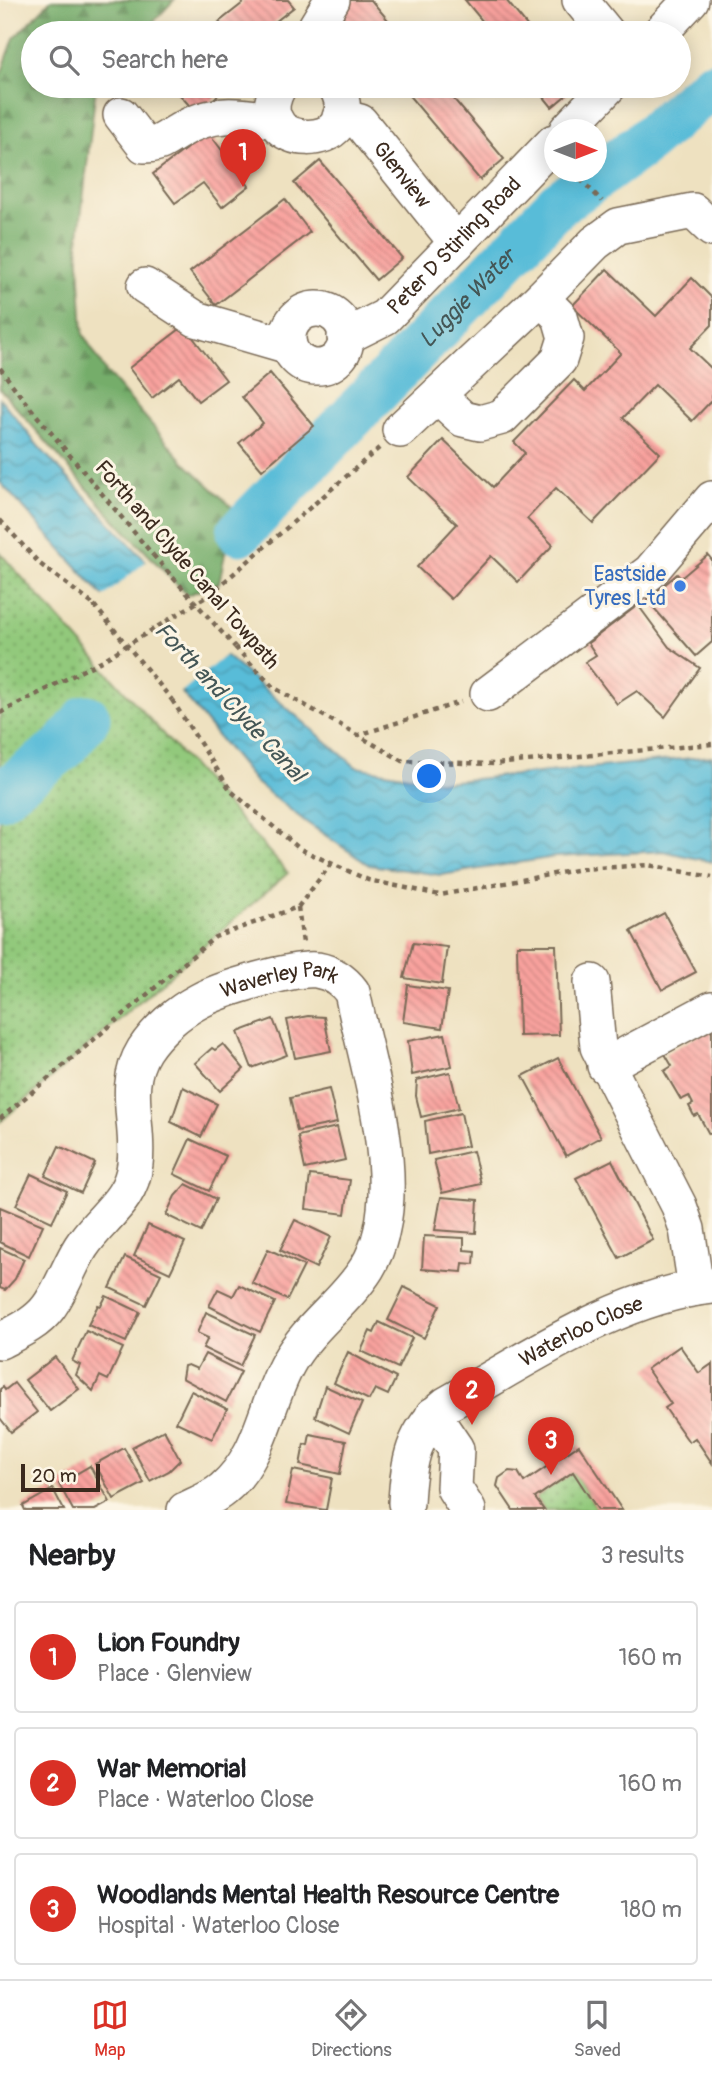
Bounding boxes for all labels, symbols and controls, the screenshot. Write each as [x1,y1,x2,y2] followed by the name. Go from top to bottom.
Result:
[21,21,691,98] search box
[45,41,83,79] icon: search
[101,44,228,76] text: Search here
[544,119,607,182] north arrow
[220,129,266,187] pin: 1
[367,136,437,214] street label: Glenview
[381,171,527,320] street label: Peter D Stirling Road
[412,240,523,354] water label: Luggie Water
[89,455,285,675] street label: Forth and Clyde Canal Towpath
[584,561,667,612] place label: Eastside Tyres Ltd
[672,578,688,594] marker: Eastside Tyres Ltd
[148,616,313,790] water label: Forth and Clyde Canal
[412,759,446,793] your location
[217,956,344,1004] street label: Waverley Park
[514,1289,647,1373] street label: Waterloo Close
[449,1367,495,1425] pin: 2
[528,1417,574,1475] pin: 3
[21,1461,100,1493] scale bar
[32,1464,77,1488] text: 20 m
[28,1537,115,1574] text: Nearby
[601,1541,684,1570] text: 3 results
[97,1627,240,1659] text: Lion Foundry
[49,1643,58,1672] text: 1
[618,1643,682,1672] text: 160 m
[97,1659,252,1688] text: Place · Glenview
[97,1753,247,1785] text: War Memorial
[47,1769,59,1798] text: 2
[618,1769,682,1798] text: 160 m
[97,1785,314,1814] text: Place · Waterloo Close
[97,1879,559,1911] text: Woodlands Mental Health Resource Centre
[47,1895,59,1924] text: 3
[620,1895,682,1924] text: 180 m
[97,1911,339,1940] text: Hospital · Waterloo Close
[91,1996,129,2062] tab: Map
[311,1996,392,2062] tab: Directions
[574,1996,621,2062] tab: Saved

